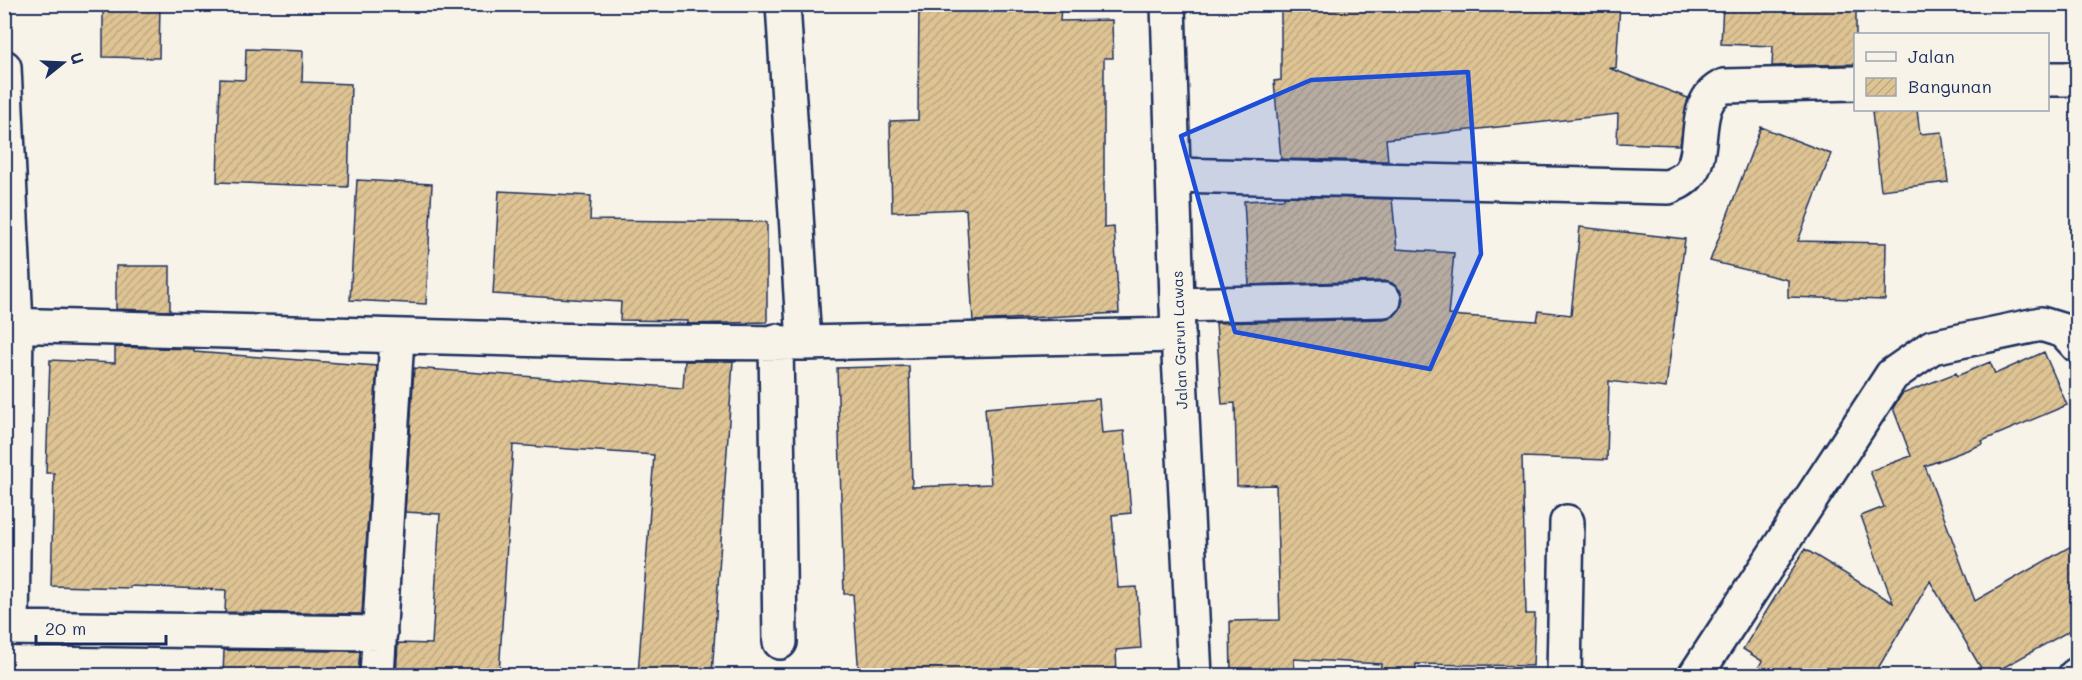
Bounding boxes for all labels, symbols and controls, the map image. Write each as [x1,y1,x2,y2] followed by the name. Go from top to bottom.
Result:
[33,33,93,93] north arrow
[1854,33,2049,111] legend
[1908,44,1955,68] text: Jalan
[66,50,89,67] text: U
[1908,74,1992,98] text: Bangunan
[1167,270,1191,410] street label: Jalan Garun Lawas
[36,608,166,646] scale bar
[45,616,86,640] text: 20 m

